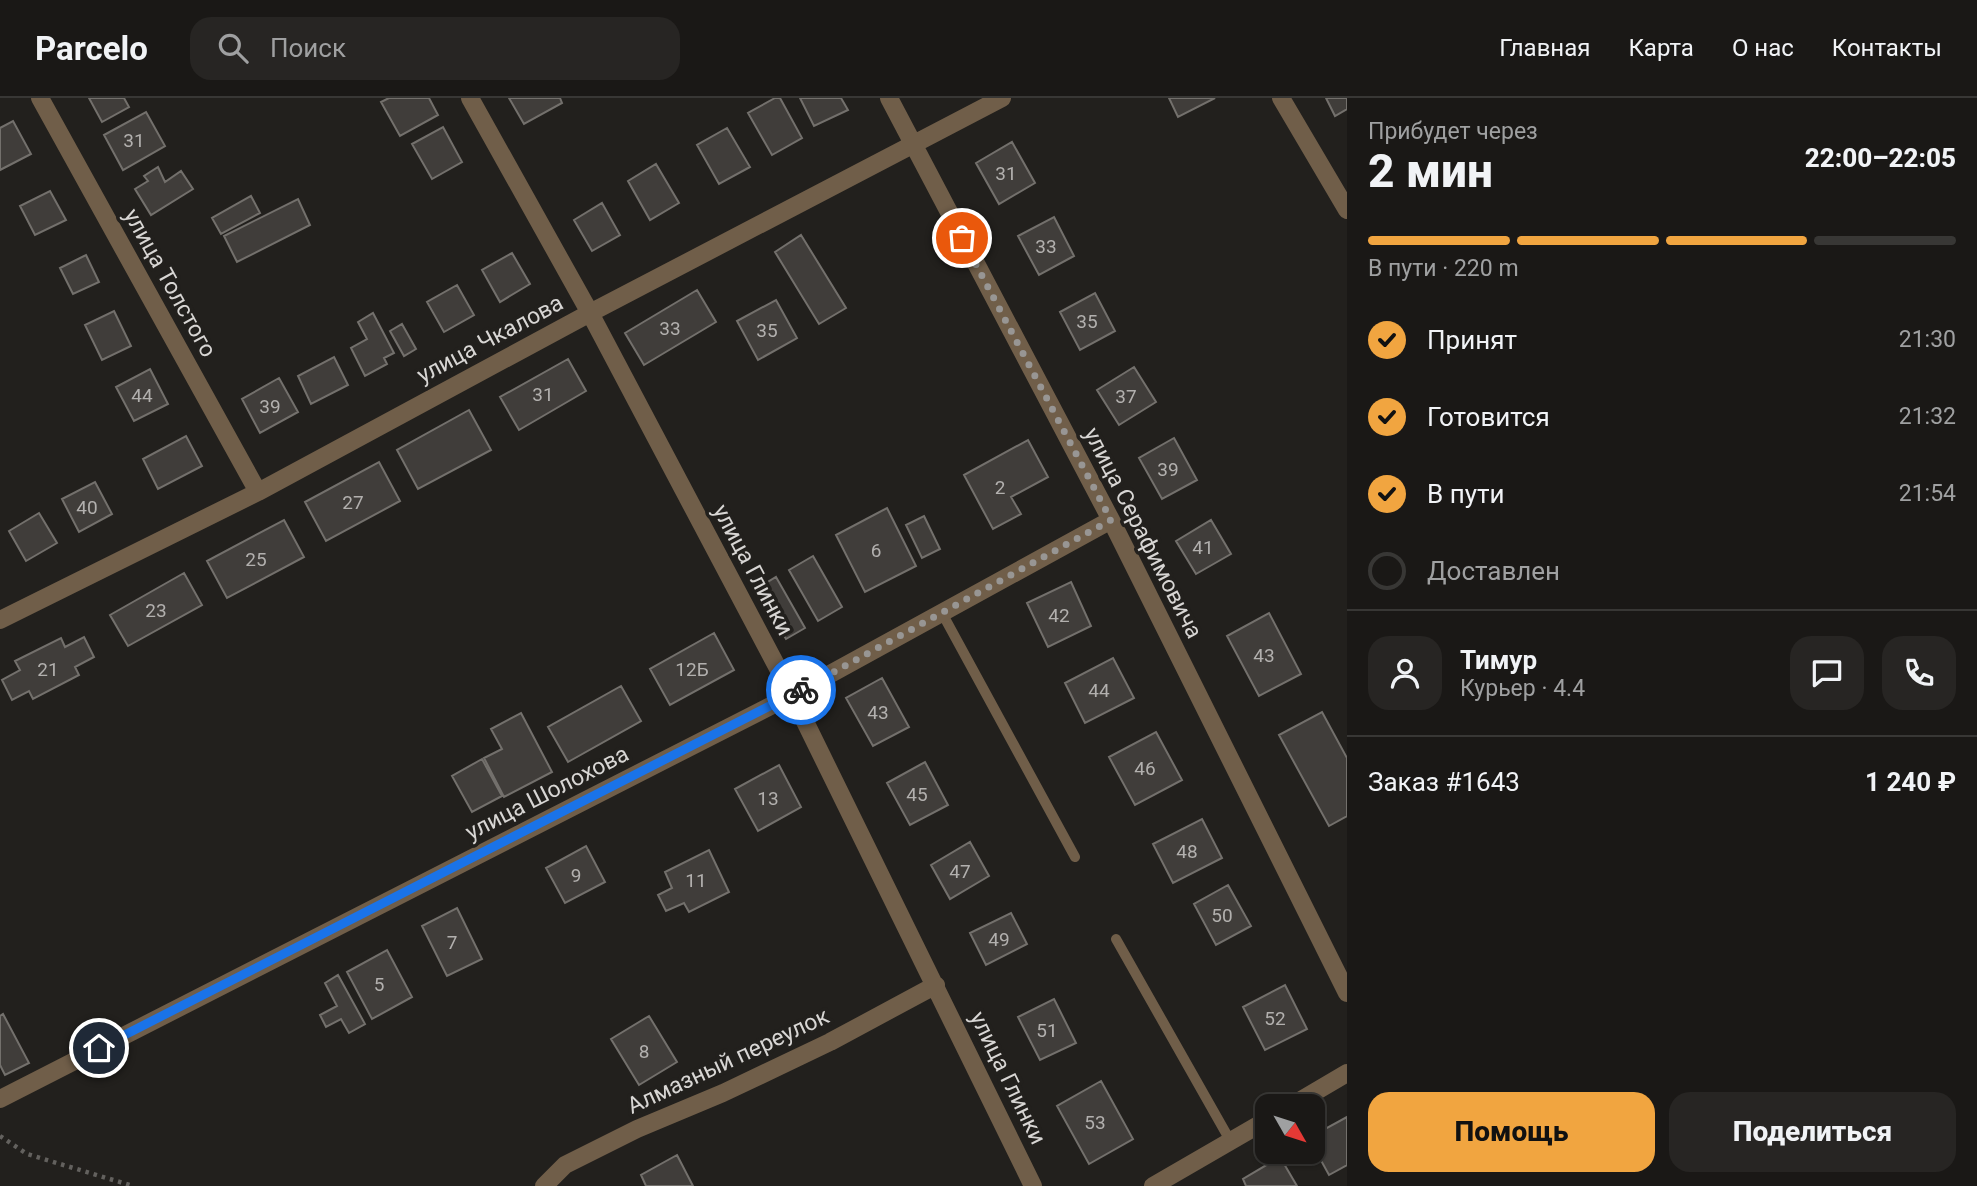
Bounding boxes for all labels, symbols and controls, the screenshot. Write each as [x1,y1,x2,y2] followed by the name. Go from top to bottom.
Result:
[190,17,680,80] search box
[35,29,148,68] text: Parcelo
[214,29,252,67] icon: search
[270,33,346,63] text: Поиск
[1499,34,1590,62] text: Главная
[1628,34,1694,62] text: Карта
[1732,34,1794,62] text: О нас
[1832,34,1942,62] text: Контакты
[1368,118,1538,145] text: Прибудет через
[123,129,145,152] house number: 31
[1805,143,1956,173] text: 22:00–22:05
[1368,144,1493,198] text: 2 мин
[995,162,1017,185] house number: 31
[118,204,222,362] street label: улица Толстого
[932,208,992,268] pin
[943,219,981,257] icon: bag
[1035,235,1057,258] house number: 33
[1368,255,1519,282] text: В пути · 220 m
[412,289,568,389] street label: улица Чкалова
[1076,310,1098,333] house number: 35
[659,317,681,340] house number: 33
[756,319,778,342] house number: 35
[1368,321,1406,359] icon: check
[1427,325,1517,355] text: Принят
[1899,326,1956,353] text: 21:30
[532,383,554,406] house number: 31
[131,384,153,407] house number: 44
[1115,385,1137,408] house number: 37
[259,395,281,418] house number: 39
[1368,398,1406,436] icon: check
[1427,402,1550,432] text: Готовится
[1899,403,1956,430] text: 21:32
[1078,423,1208,643] street label: улица Серафимовича
[1157,458,1179,481] house number: 39
[1368,475,1406,513] icon: check
[995,476,1005,499] house number: 2
[1427,479,1504,509] text: В пути
[1899,480,1956,507] text: 21:54
[342,491,364,514] house number: 27
[76,496,98,519] house number: 40
[707,500,799,640] street label: улица Глинки
[1192,536,1214,559] house number: 41
[871,539,881,562] house number: 6
[245,548,267,571] house number: 25
[1427,556,1560,586] text: Доставлен
[145,599,167,622] house number: 23
[1048,604,1070,627] house number: 42
[1368,636,1442,710] button: person
[1790,636,1864,710] button: chat
[1882,636,1956,710] button: phone
[1253,644,1275,667] house number: 43
[1460,645,1537,675] text: Тимур
[766,655,836,725] courier
[37,658,59,681] house number: 21
[675,658,709,681] house number: 12Б
[782,671,820,709] icon: bike
[1460,675,1585,702] text: Курьер · 4.4
[1088,679,1110,702] house number: 44
[867,701,889,724] house number: 43
[461,740,633,846] street label: улица Шолохова
[1134,757,1156,780] house number: 46
[1368,767,1520,797] text: Заказ #1643
[1865,767,1956,797] text: 1 240 ₽
[906,783,928,806] house number: 45
[757,787,779,810] house number: 13
[1176,840,1198,863] house number: 48
[949,860,971,883] house number: 47
[571,864,581,887] house number: 9
[685,869,707,892] house number: 11
[1211,904,1233,927] house number: 50
[988,928,1010,951] house number: 49
[447,931,457,954] house number: 7
[374,973,384,996] house number: 5
[623,1002,834,1120] street label: Алмазный переулок
[964,1007,1052,1149] street label: улица Глинки
[1264,1007,1286,1030] house number: 52
[69,1018,129,1078] pin
[1036,1019,1058,1042] house number: 51
[80,1029,118,1067] icon: home
[639,1040,649,1063] house number: 8
[1368,1092,1655,1172] button: Помощь
[1669,1092,1956,1172] button: Поделиться
[1255,1094,1325,1164] north arrow
[1255,1094,1325,1164] map controls
[1084,1111,1106,1134] house number: 53

